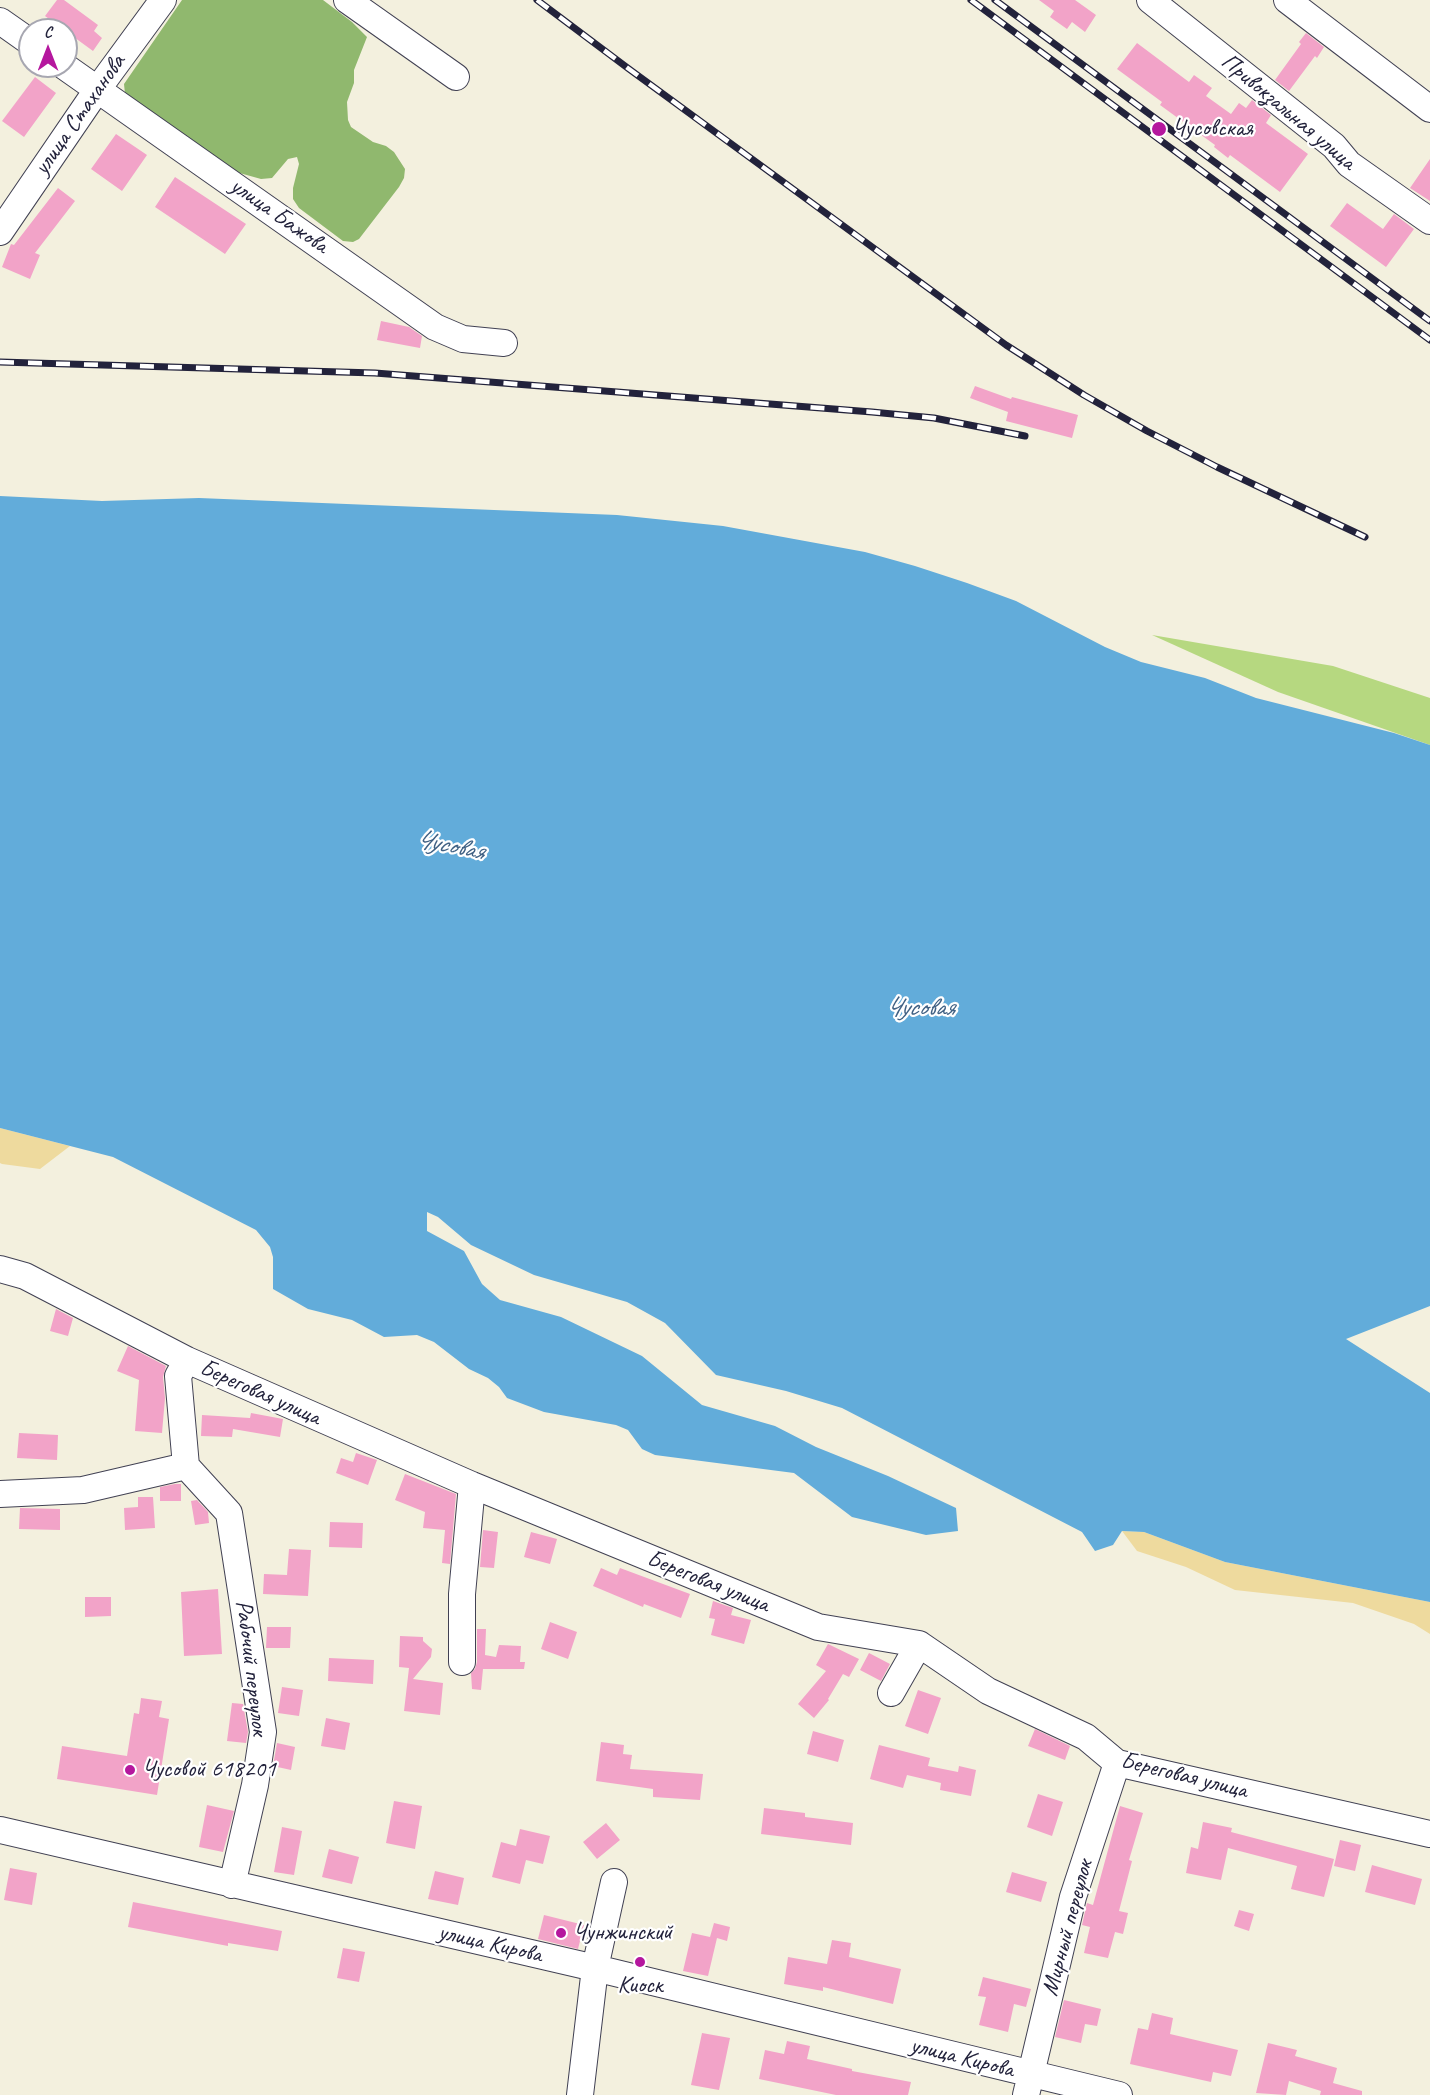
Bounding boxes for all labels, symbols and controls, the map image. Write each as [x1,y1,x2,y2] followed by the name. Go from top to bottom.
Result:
[18,18,78,78] north arrow
[44,22,52,42] text: С
[1215,47,1361,177] street label: Привокзальная улица
[28,49,132,181] street label: улица Стаханова
[1172,115,1253,143] place label: Чусовская
[1150,120,1168,138] marker: Чусовская
[224,172,334,260] street label: улица Бажова
[413,824,487,868] water label: Чусовая
[886,992,954,1024] water label: Чусовая
[195,1354,325,1432] street label: Береговая улица
[643,1544,773,1620] street label: Береговая улица
[228,1599,274,1737] street label: Рабочий переулок
[1118,1746,1250,1806] street label: Береговая улица
[142,1756,276,1784] place label: Чусовой 618201
[123,1763,137,1777] marker: Чусовой 618201
[1036,1857,1100,1999] street label: Мирный переулок
[435,1918,545,1970] street label: улица Кирова
[573,1919,672,1947] place label: Чунжинский
[554,1926,568,1940] marker: Чунжинский
[633,1955,647,1969] marker: Киоск
[617,1972,663,2000] place label: Киоск
[907,2031,1017,2085] street label: улица Кирова

